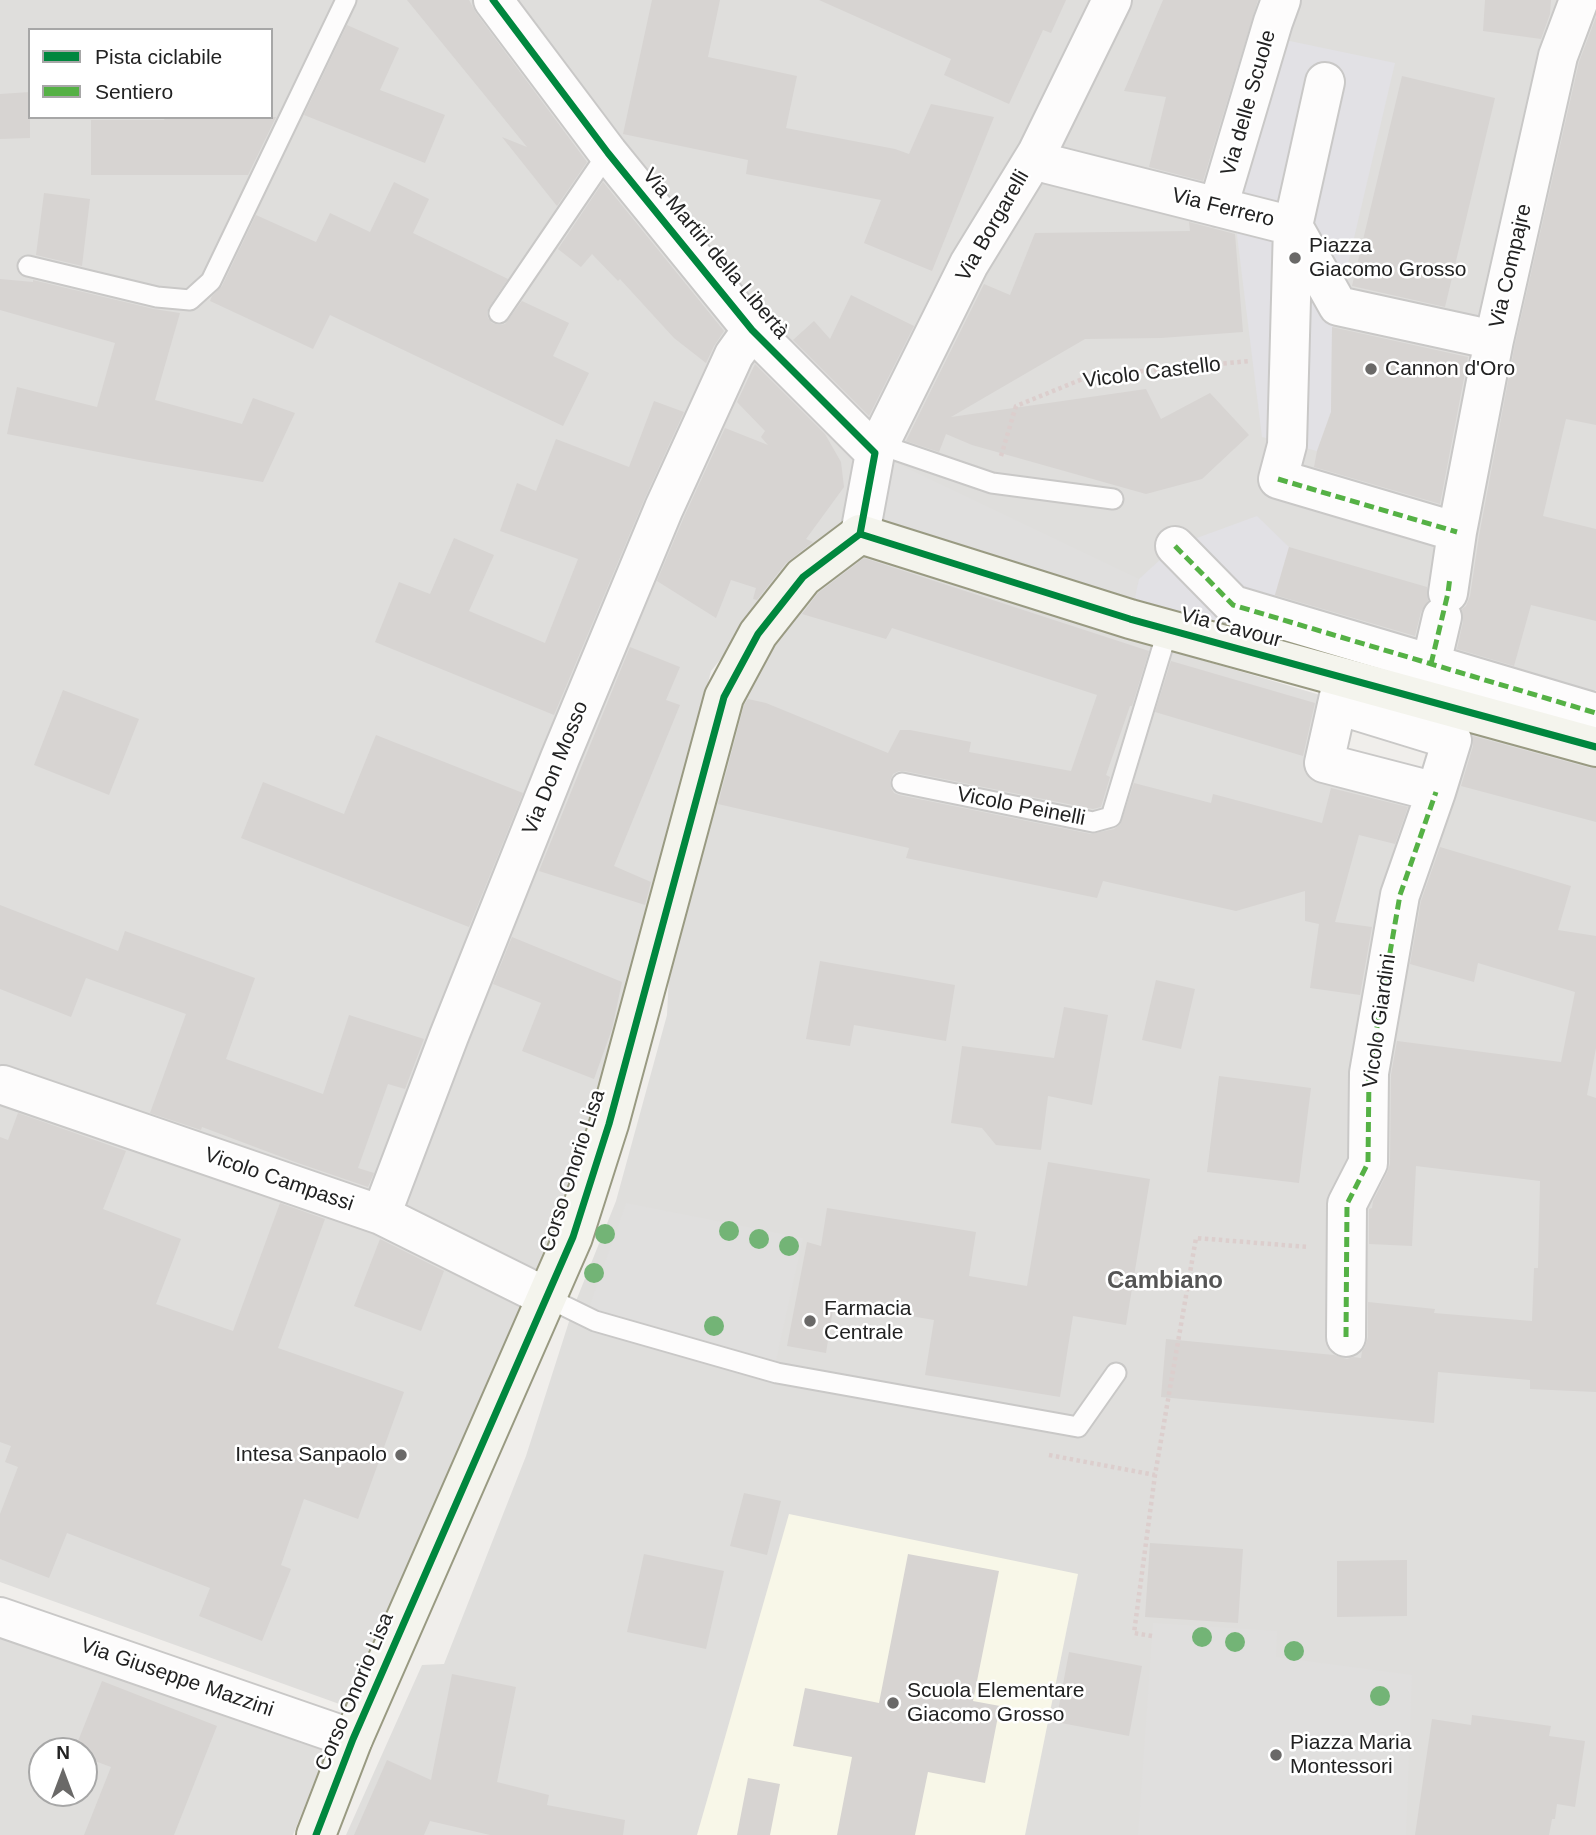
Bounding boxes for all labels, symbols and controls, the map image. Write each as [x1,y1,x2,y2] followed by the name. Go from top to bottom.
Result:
[1216,27,1282,179] street label: Via delle Scuole
[28,28,273,119] legend
[95,45,222,68] text: Pista ciclabile
[95,80,173,103] text: Sentiero
[636,164,794,344] street label: Via Martiri della Libertà
[951,166,1035,286] street label: Via Borgarelli
[1169,183,1277,233] street label: Via Ferrero
[1484,201,1538,331] street label: Via Compajre
[1309,233,1467,283] place label: Piazza Giacomo Grosso
[1287,250,1303,266] marker: Piazza Giacomo Grosso
[1082,352,1222,394] street label: Vicolo Castello
[1385,356,1515,382] place label: Cannon d'Oro
[1363,361,1379,377] marker: Cannon d'Oro
[1178,602,1284,654] street label: Via Cavour
[518,697,594,839] street label: Via Don Mosso
[955,782,1087,832] street label: Vicolo Peinelli
[1358,952,1402,1090] street label: Vicolo Giardini
[535,1087,611,1255] street label: Corso Onorio Lisa
[201,1143,357,1217] street label: Vicolo Campassi
[1107,1267,1223,1295] district label: Cambiano
[824,1296,912,1346] place label: Farmacia Centrale
[802,1313,818,1329] marker: Farmacia Centrale
[235,1442,387,1468] place label: Intesa Sanpaolo
[393,1447,409,1463] marker: Intesa Sanpaolo
[310,1609,400,1775] street label: Corso Onorio Lisa
[77,1633,277,1723] street label: Via Giuseppe Mazzini
[907,1678,1084,1728] place label: Scuola Elementare Giacomo Grosso
[885,1695,901,1711] marker: Scuola Elementare Giacomo Grosso
[1290,1730,1411,1780] place label: Piazza Maria Montessori
[28,1737,98,1807] north arrow
[56,1742,70,1763] text: N
[1268,1747,1284,1763] marker: Piazza Maria Montessori

